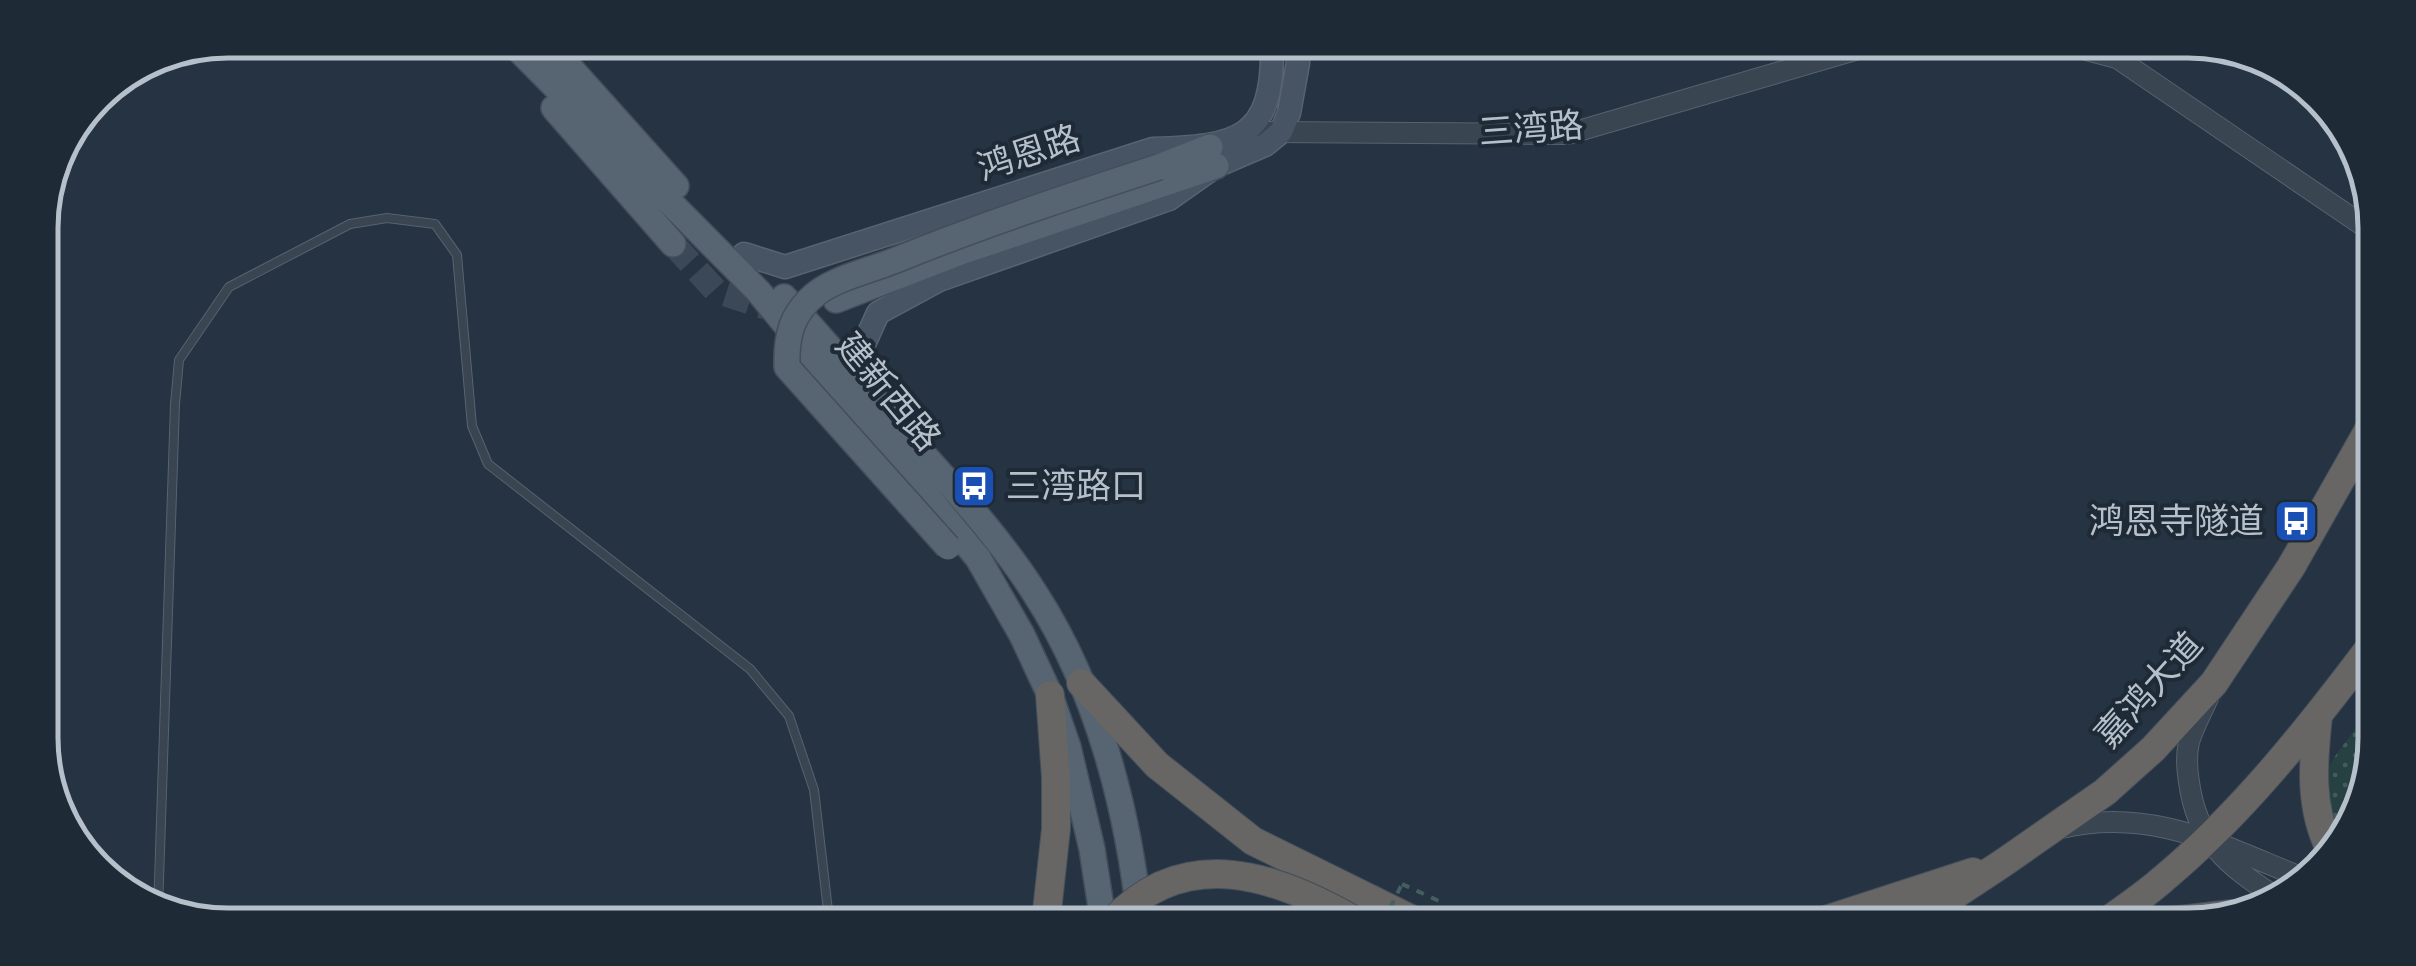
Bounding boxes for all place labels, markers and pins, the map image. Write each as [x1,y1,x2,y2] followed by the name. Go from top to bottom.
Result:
[951,463,997,509] bus stop icon: 三湾路口
[1006,466,1146,507] place label: 三湾路口
[2273,498,2319,544] bus stop icon: 鸿恩寺隧道
[2089,501,2264,542] place label: 鸿恩寺隧道

